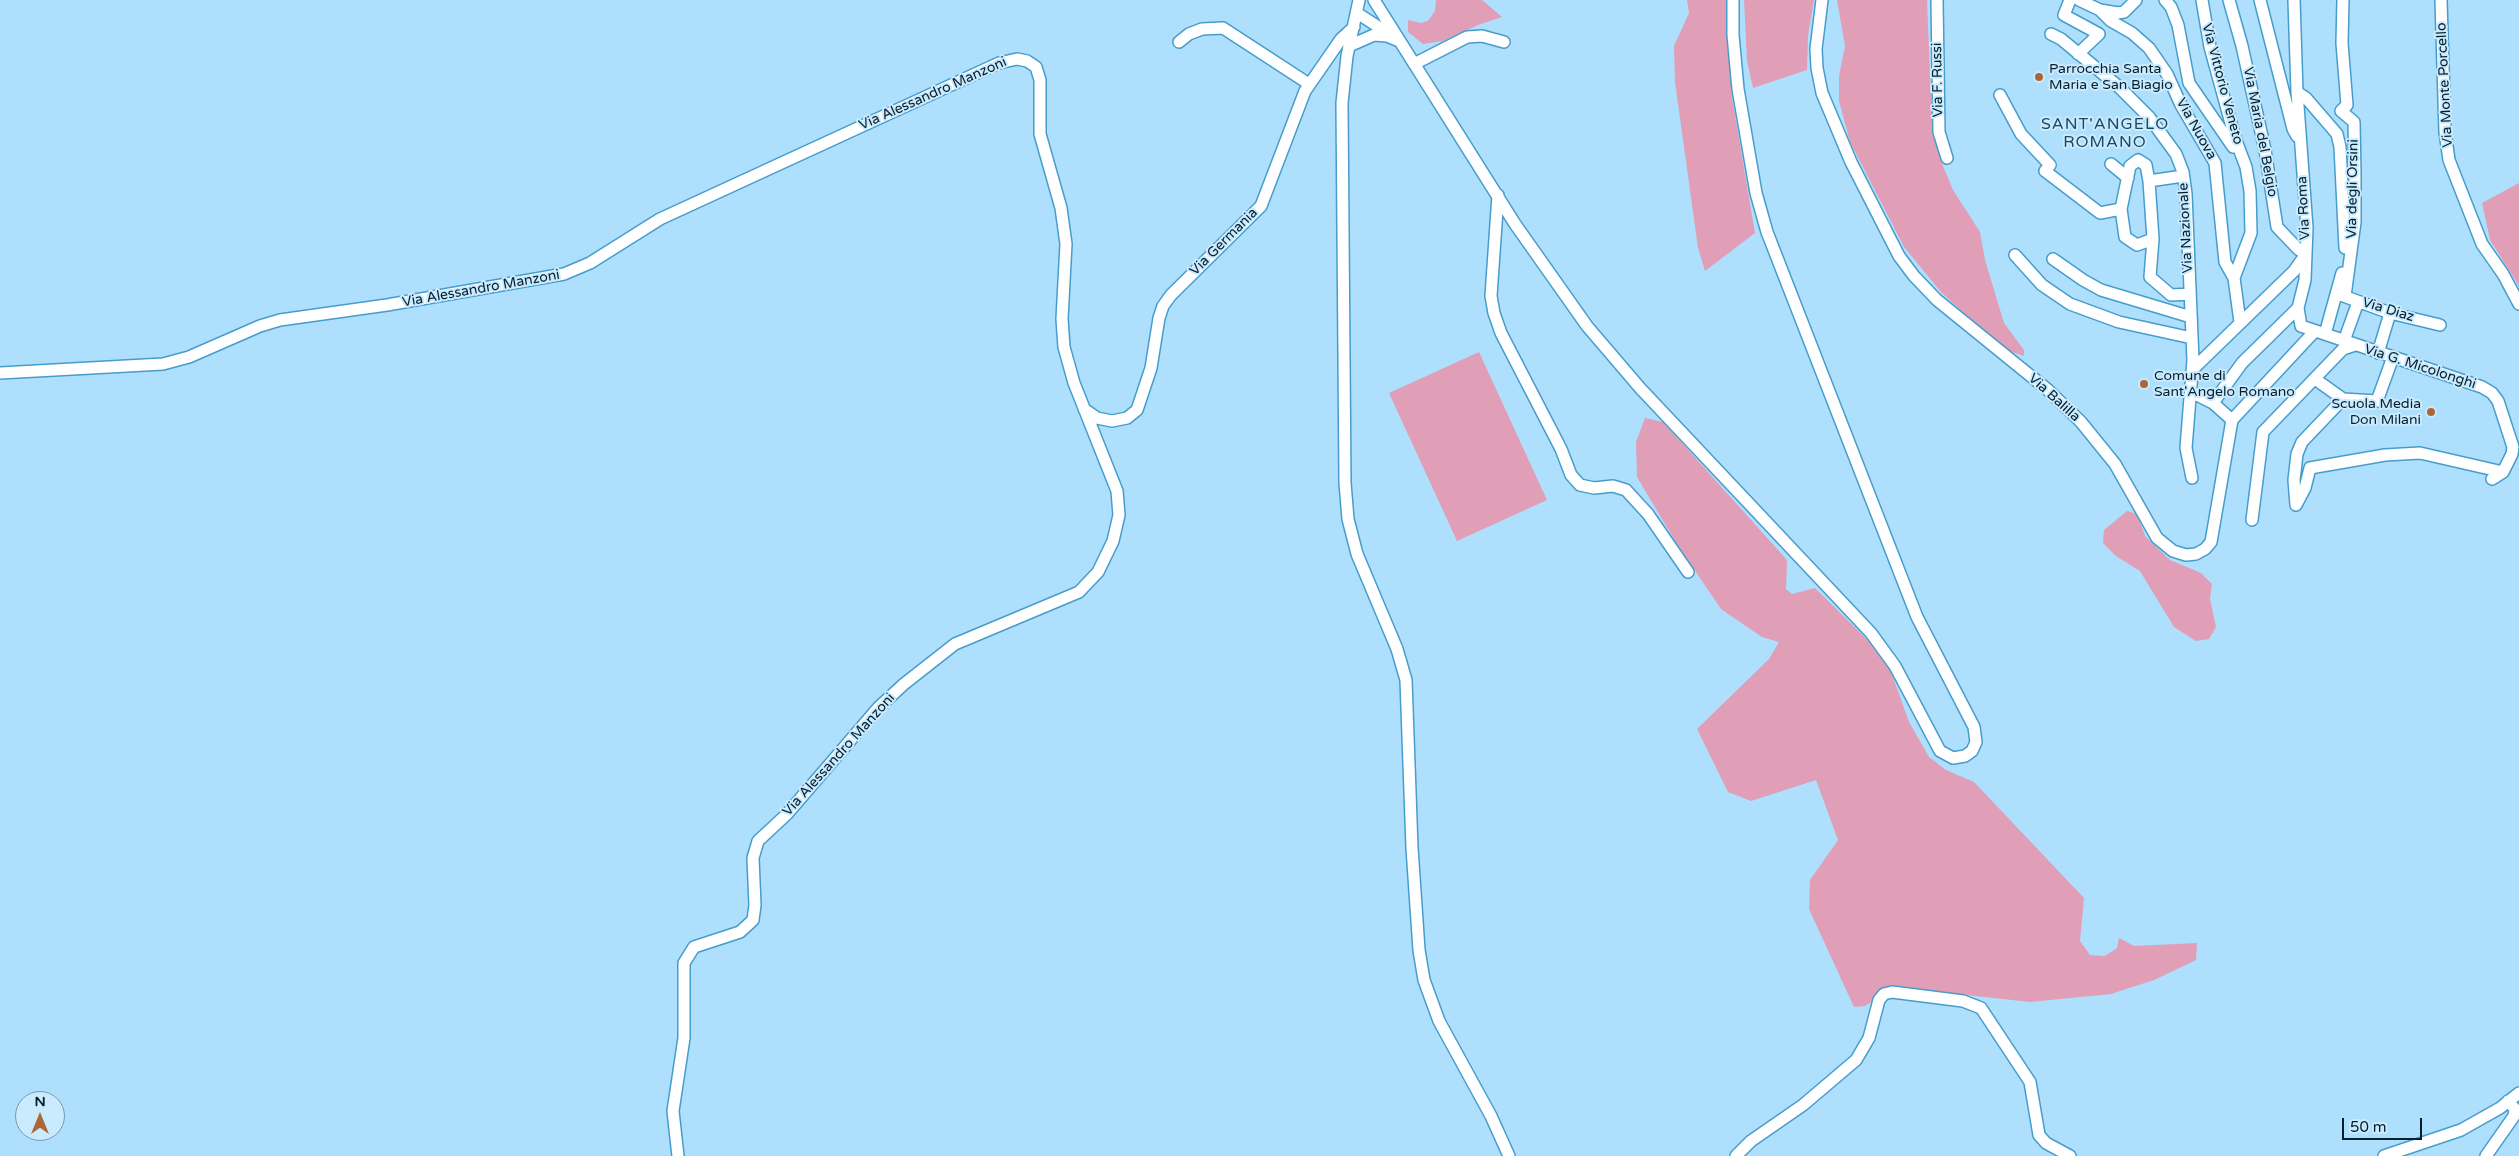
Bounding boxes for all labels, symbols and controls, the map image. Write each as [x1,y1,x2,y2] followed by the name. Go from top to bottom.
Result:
[2198,22,2246,146] street label: Via Vittorio Veneto
[2433,22,2457,148] street label: Via Monte Porcello
[1929,42,1947,118] street label: Via F. Russi
[857,54,1009,134] street label: Via Alessandro Manzoni
[2049,61,2173,94] place label: Parrocchia Santa Maria e San Biagio
[2239,66,2281,198] street label: Via Maria del Belgio
[2033,71,2045,83] marker: Parrocchia Santa Maria e San Biagio
[2172,95,2220,163] street label: Via Nuova
[2040,115,2170,153] district label: SANT'ANGELO ROMANO
[2344,139,2362,239] street label: Via degli Orsini
[2294,176,2314,240] street label: Via Roma
[2175,182,2197,274] street label: Via Nazionale
[1187,205,1261,279] street label: Via Germania
[401,267,561,311] street label: Via Alessandro Manzoni
[2360,294,2416,326] street label: Via Diaz
[2362,341,2478,393] street label: Via G. Micolonghi
[2154,368,2295,401] place label: Comune di Sant'Angelo Romano
[2025,370,2083,426] street label: Via Balilla
[2138,378,2150,390] marker: Comune di Sant'Angelo Romano
[2331,396,2421,428] place label: Scuola Media Don Milani
[2425,406,2437,418] marker: Scuola Media Don Milani
[779,690,899,820] street label: Via Alessandro Manzoni
[15,1091,65,1141] north arrow
[34,1093,46,1110] text: N
[2344,1108,2424,1140] scale bar
[2350,1118,2387,1136] text: 50 m

